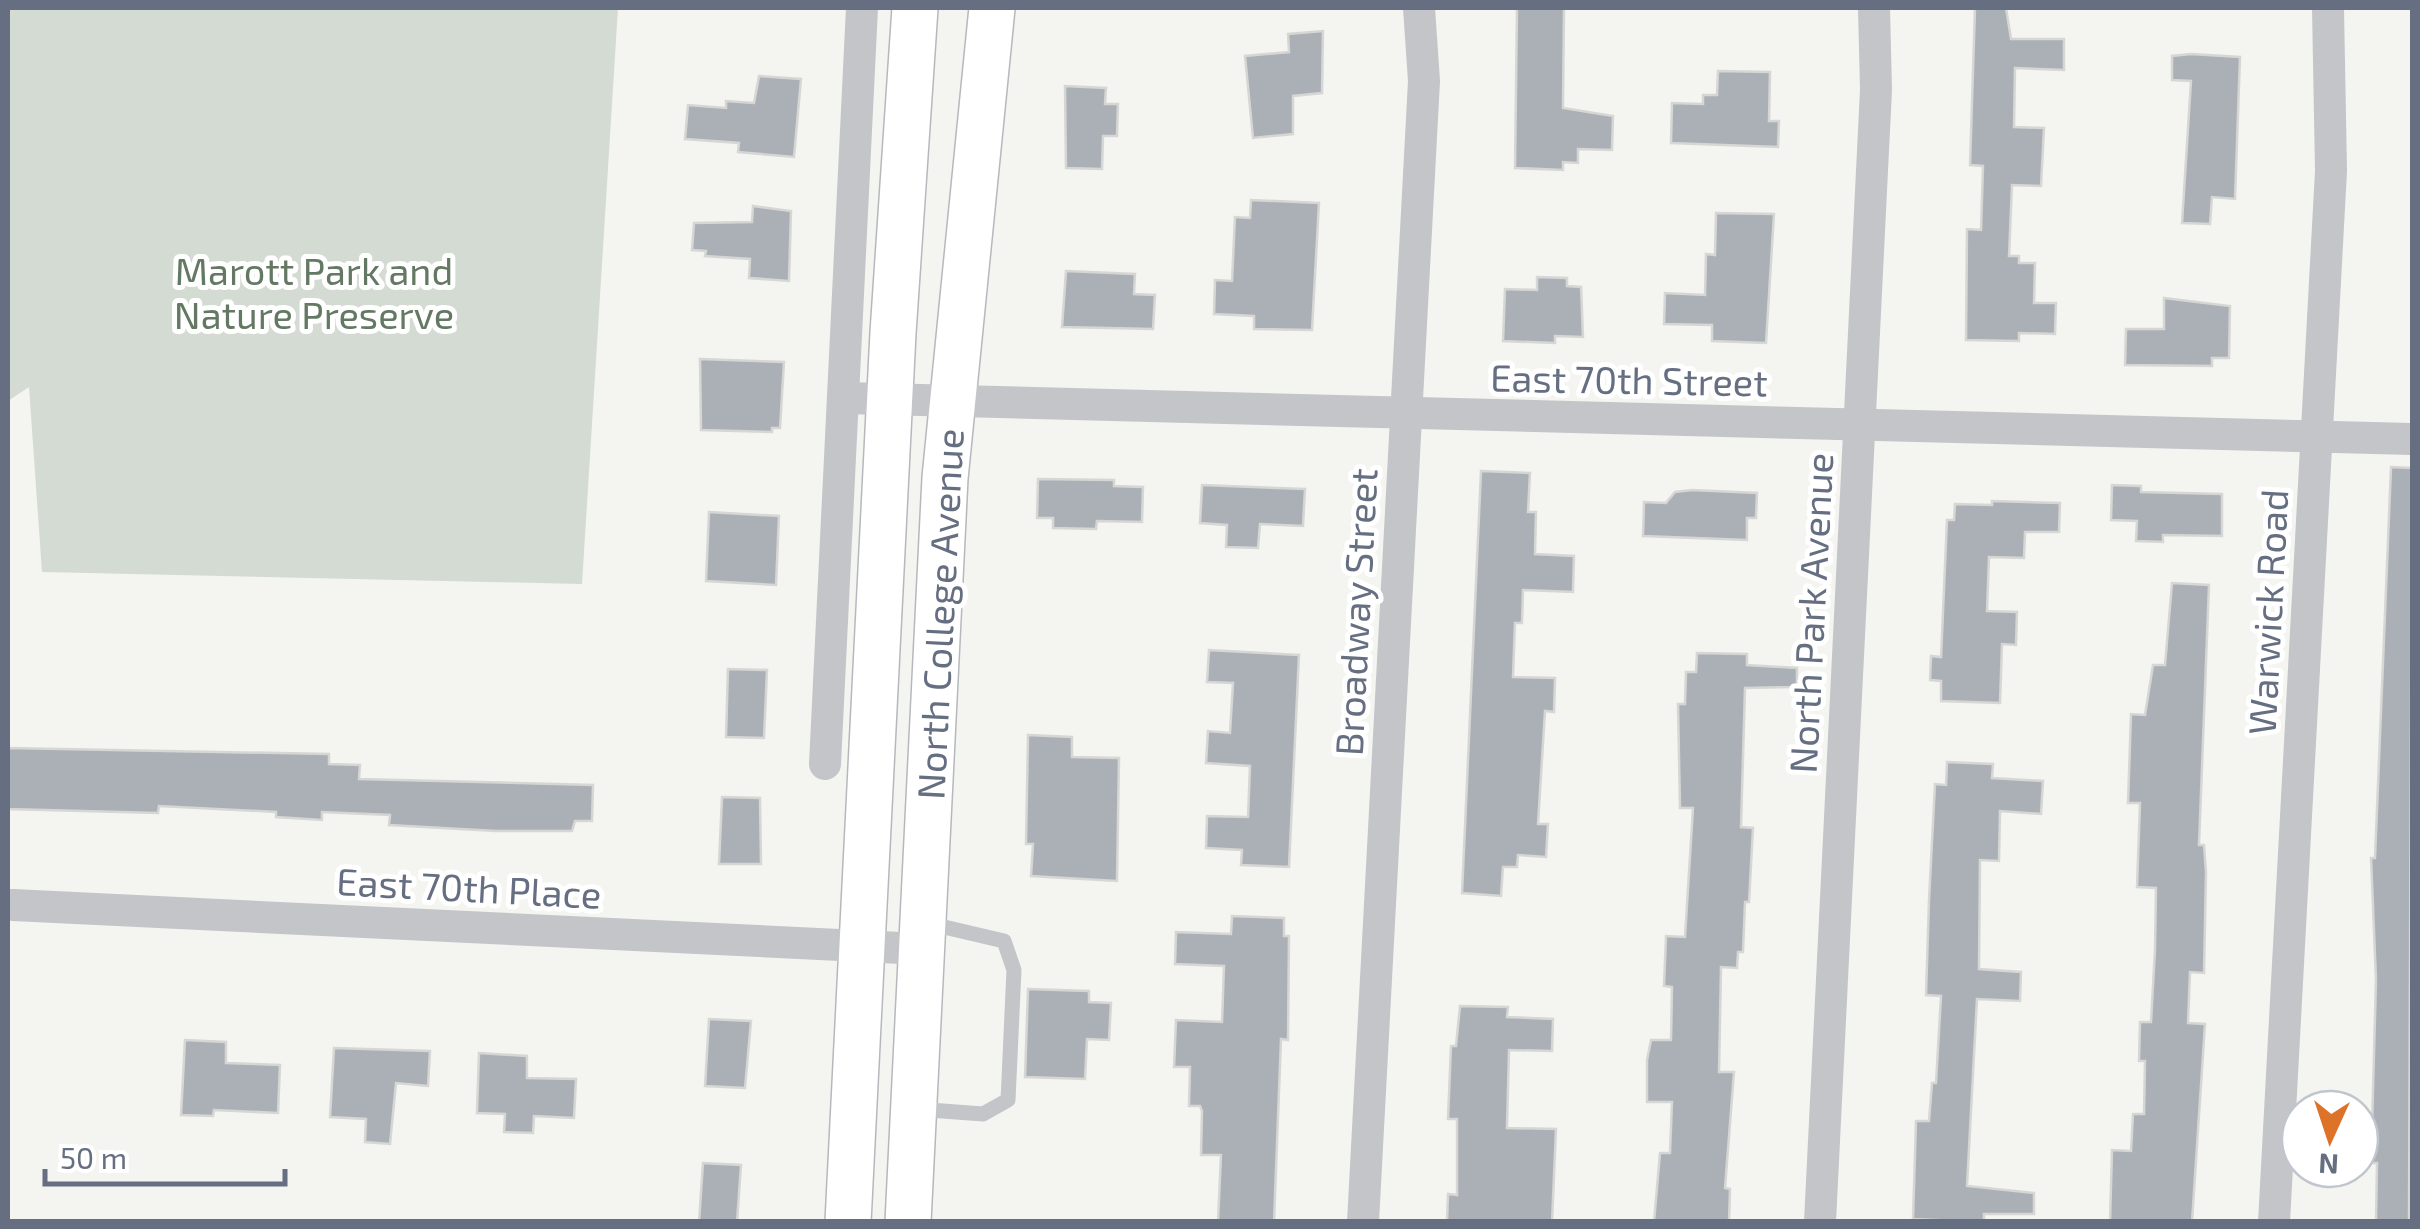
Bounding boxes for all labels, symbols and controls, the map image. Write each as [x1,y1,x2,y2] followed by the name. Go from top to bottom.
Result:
[174,247,454,337] park label: Marott Park and Nature Preserve
[1490,354,1768,404] street label: East 70th Street
[906,427,972,801] street label: North College Avenue
[1779,452,1841,774] street label: North Park Avenue
[1324,467,1386,757] street label: Broadway Street
[2238,488,2296,736] street label: Warwick Road
[335,857,603,917] street label: East 70th Place
[2280,1089,2380,1189] north arrow
[45,1124,285,1186] scale bar
[60,1139,127,1175] text: 50 m
[2318,1147,2340,1182] text: N

